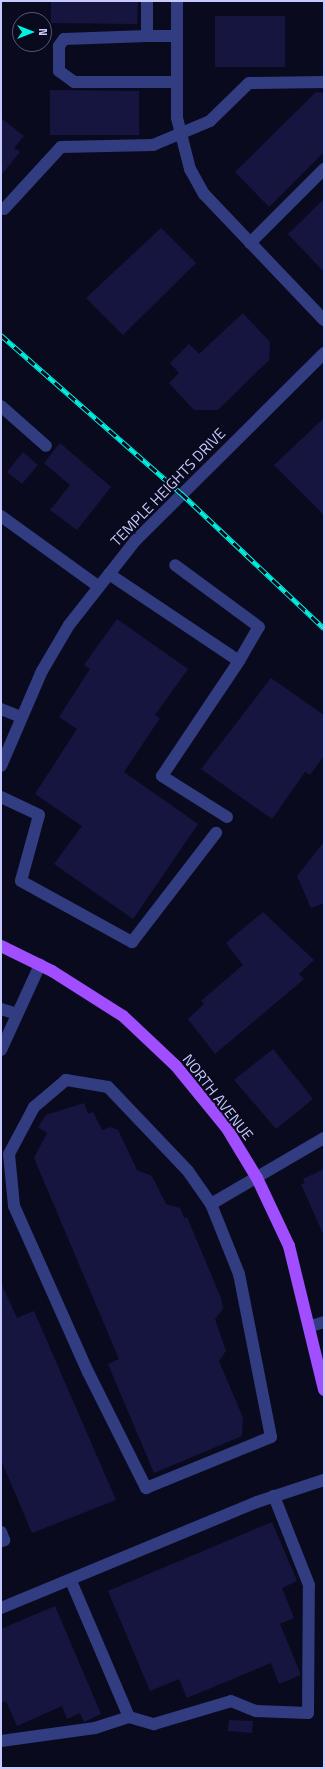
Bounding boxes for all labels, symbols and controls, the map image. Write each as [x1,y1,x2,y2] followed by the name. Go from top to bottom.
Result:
[12,12,52,52] north arrow
[35,28,51,36] text: N
[107,424,229,550] street label: TEMPLE HEIGHTS DRIVE
[179,1050,257,1144] street label: NORTH AVENUE

